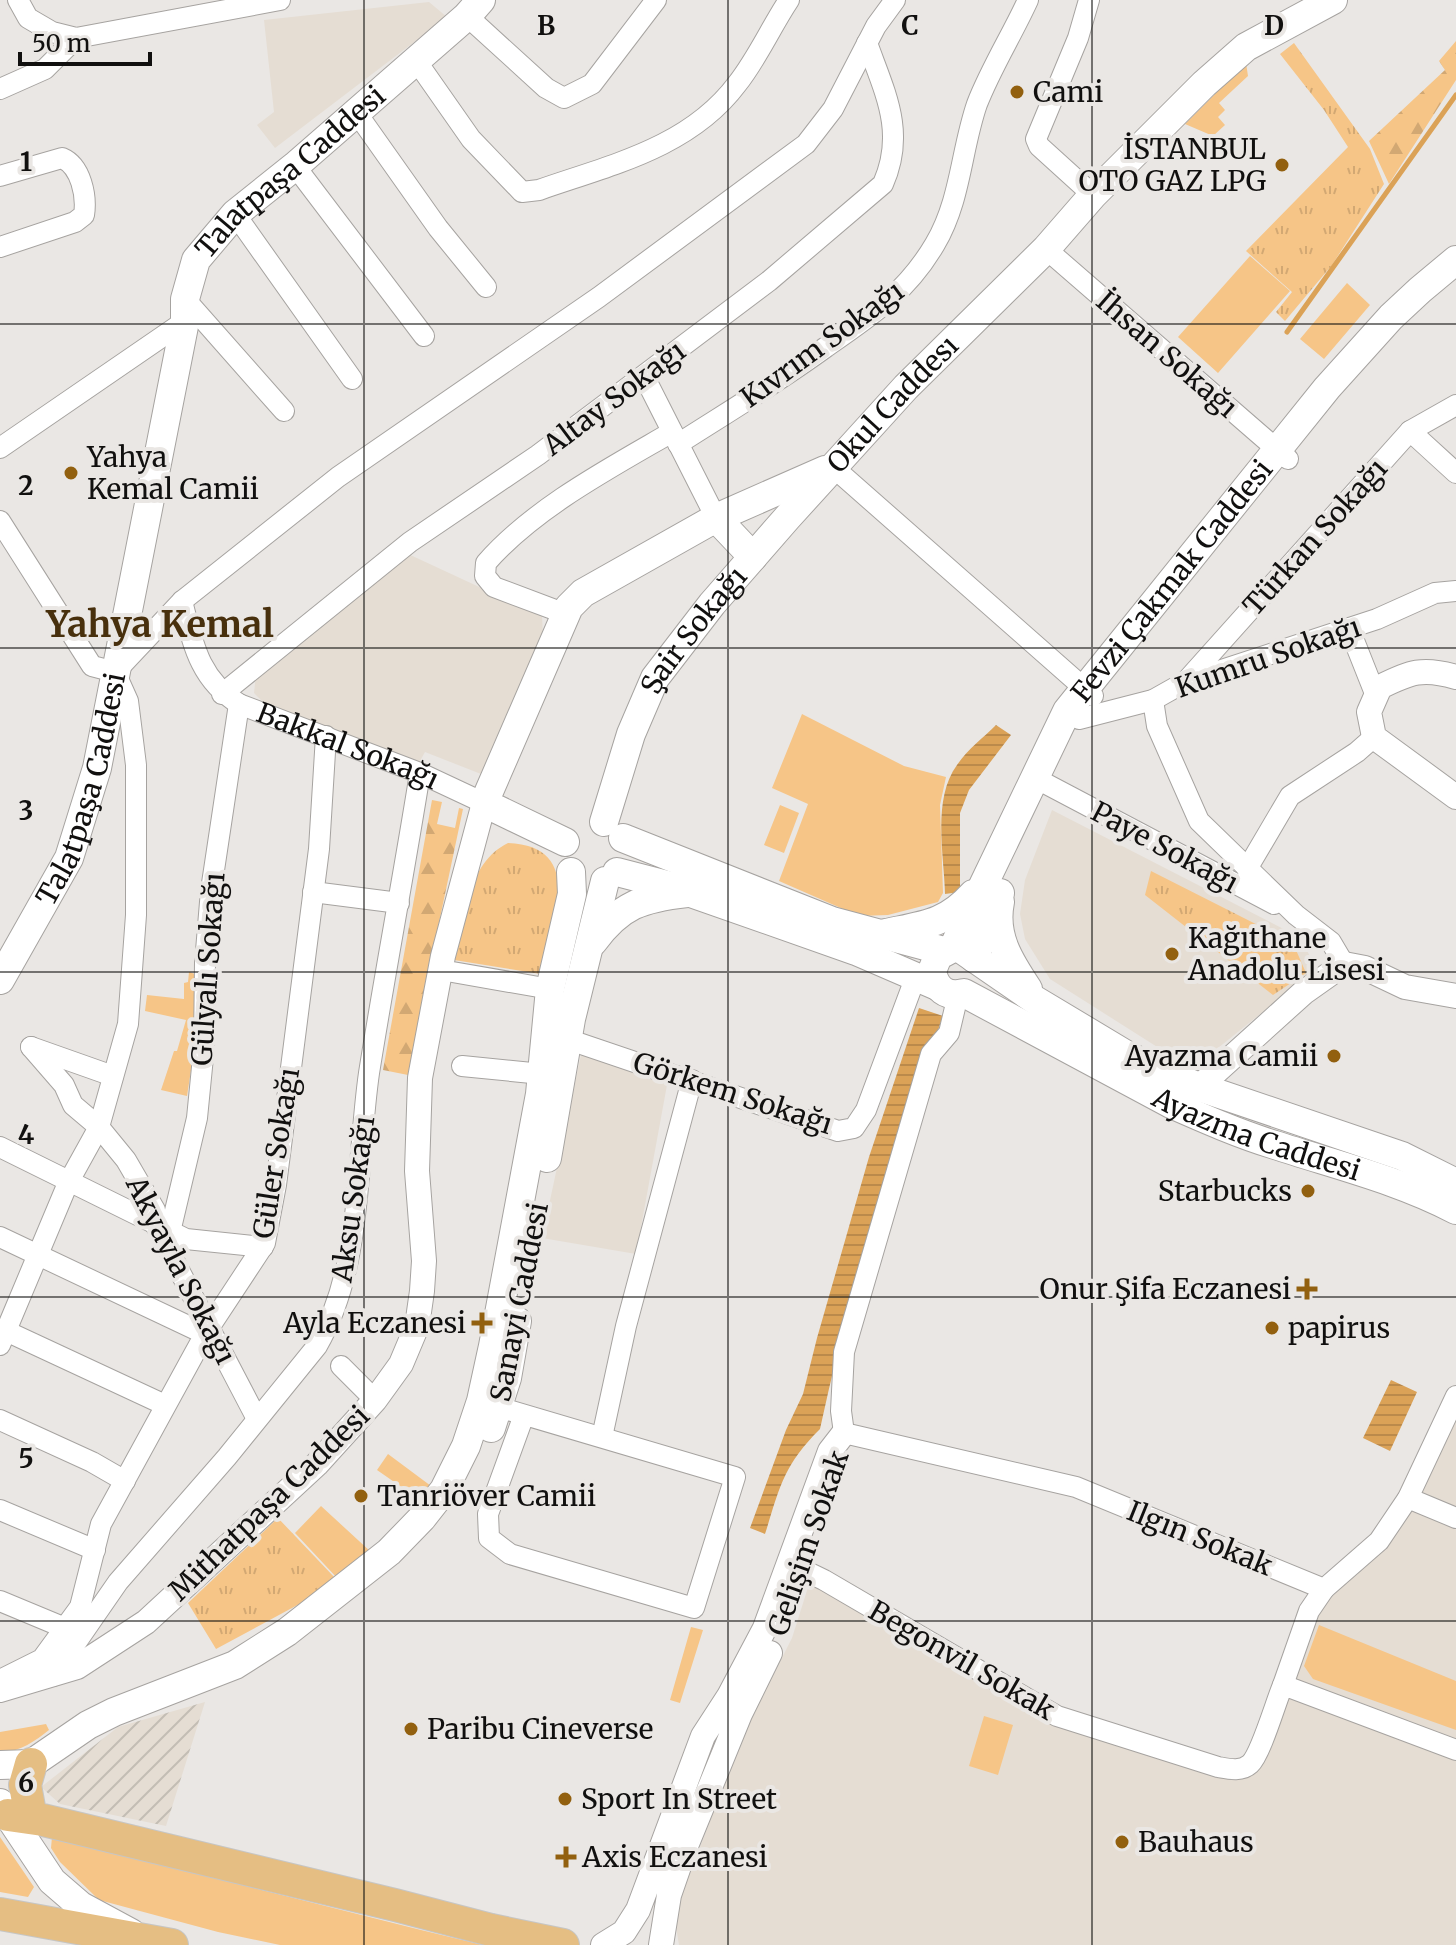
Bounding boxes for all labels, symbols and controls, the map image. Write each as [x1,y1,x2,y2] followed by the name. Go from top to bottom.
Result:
[537,9,555,42] text: B
[901,9,919,42] text: C
[1264,9,1284,42] text: D
[20,16,150,66] scale bar
[32,28,91,59] text: 50 m
[1033,74,1103,110] place label: Cami
[188,78,393,265] street label: Talatpaşa Caddesi
[1008,83,1026,101] marker: Cami
[1078,131,1266,199] place label: İSTANBUL OTO GAZ LPG
[20,145,32,178] text: 1
[1273,156,1291,174] marker: İSTANBUL OTO GAZ LPG
[733,273,911,415] street label: Kıvrım Sokağı
[1089,283,1245,425] street label: İhsan Sokağı
[819,328,966,480] street label: Okul Caddesı
[535,333,692,464] street label: Altay Sokağı
[86,439,259,507] place label: Yahya Kemal Camii
[1235,451,1395,623] street label: Türkan Sokağı
[1063,452,1280,710] street label: Fevzi Çakmak Caddesi
[62,464,80,482] marker: Yahya Kemal Camii
[18,469,34,502] text: 2
[632,559,754,699] street label: Şair Sokağı
[45,602,274,647] district label: Yahya Kemal
[1171,609,1365,705] street label: Kumru Sokağı
[28,669,133,912] street label: Talatpaşa Caddesi
[252,694,445,797] street label: Bakkal Sokağı
[1085,793,1245,901] street label: Paye Sokağı
[19,794,33,827] text: 3
[183,871,233,1067] street label: Gülyalı Sokağı
[1187,920,1385,988] place label: Kağıthane Anadolu Lisesi
[1163,945,1181,963] marker: Kağıthane Anadolu Lisesi
[1124,1038,1318,1074] place label: Ayazma Camii
[629,1044,837,1142] street label: Görkem Sokağı
[1325,1047,1343,1065] marker: Ayazma Camii
[245,1065,307,1241] street label: Güler Sokağı
[1145,1079,1365,1189] street label: Ayazma Caddesi
[323,1114,382,1285] street label: Aksu Sokağı
[18,1118,35,1151] text: 4
[118,1169,244,1370] street label: Akyayla Sokağı
[1158,1173,1292,1209] place label: Starbucks
[1299,1182,1317,1200] marker: Starbucks
[482,1199,556,1405] street label: Sanayi Caddesi
[1040,1271,1291,1307] place label: Onur Şifa Eczanesi
[1298,1280,1316,1298] marker: Onur Şifa Eczanesi
[282,1305,466,1341] place label: Ayla Eczanesi
[1288,1310,1390,1346] place label: papirus
[473,1314,491,1332] marker: Ayla Eczanesi
[1263,1319,1281,1337] marker: papirus
[161,1398,377,1608] street label: Mithatpaşa Caddesi
[18,1442,34,1475] text: 5
[759,1445,857,1640] street label: Gelişim Sokak
[377,1478,596,1514] place label: Tanriöver Camii
[352,1487,370,1505] marker: Tanriöver Camii
[1122,1493,1278,1584] street label: Ilgın Sokak
[863,1592,1062,1728] street label: Begonvil Sokak
[427,1711,653,1747] place label: Paribu Cineverse
[402,1720,420,1738] marker: Paribu Cineverse
[18,1766,34,1799] text: 6
[581,1781,777,1817] place label: Sport In Street
[556,1790,574,1808] marker: Sport In Street
[1138,1824,1254,1860] place label: Bauhaus
[1113,1833,1131,1851] marker: Bauhaus
[581,1839,768,1875] place label: Axis Eczanesi
[557,1848,575,1866] marker: Axis Eczanesi

